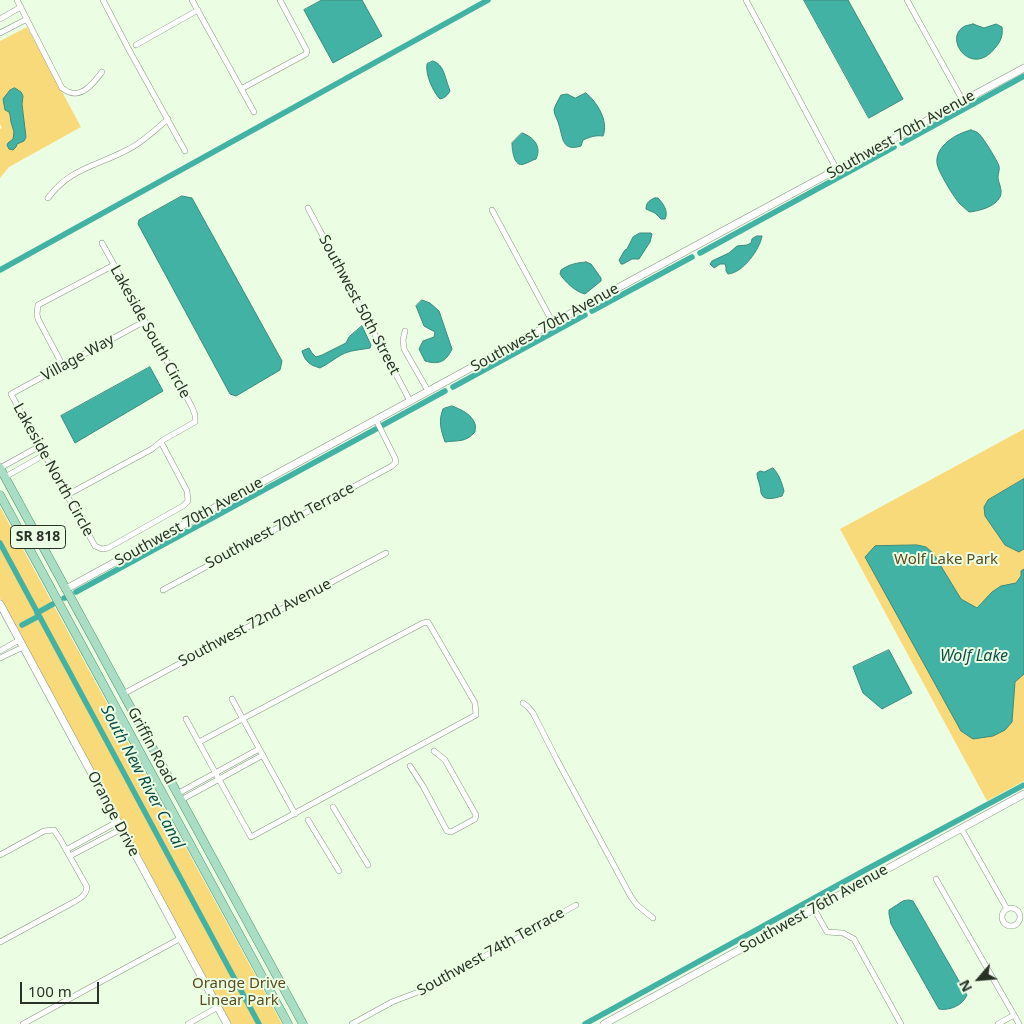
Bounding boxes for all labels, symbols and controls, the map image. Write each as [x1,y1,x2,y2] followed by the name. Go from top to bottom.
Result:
[824,87,978,183] street label: Southwest 70th Avenue
[315,232,403,378] street label: Southwest 50th Street
[106,262,194,402] street label: Lakeside South Circle
[468,280,622,376] street label: Southwest 70th Avenue
[39,331,117,385] street label: Village Way
[9,400,97,540] street label: Lakeside North Circle
[112,474,266,570] street label: Southwest 70th Avenue
[203,479,357,573] street label: Southwest 70th Terrace
[10,526,66,548] road number: SR 818
[894,551,998,569] park label: Wolf Lake Park
[176,575,334,671] street label: Southwest 72nd Avenue
[940,646,1008,666] water label: Wolf Lake
[96,702,188,852] water label: South New River Canal
[123,705,179,787] street label: Griffin Road
[83,768,143,860] street label: Orange Drive
[737,861,891,957] street label: Southwest 76th Avenue
[414,904,568,1000] street label: Southwest 74th Terrace
[954,954,1004,1004] north arrow
[22,972,101,1004] scale bar
[192,975,286,1010] park label: Orange Drive Linear Park
[954,977,976,995] text: N
[28,981,72,1001] text: 100 m

